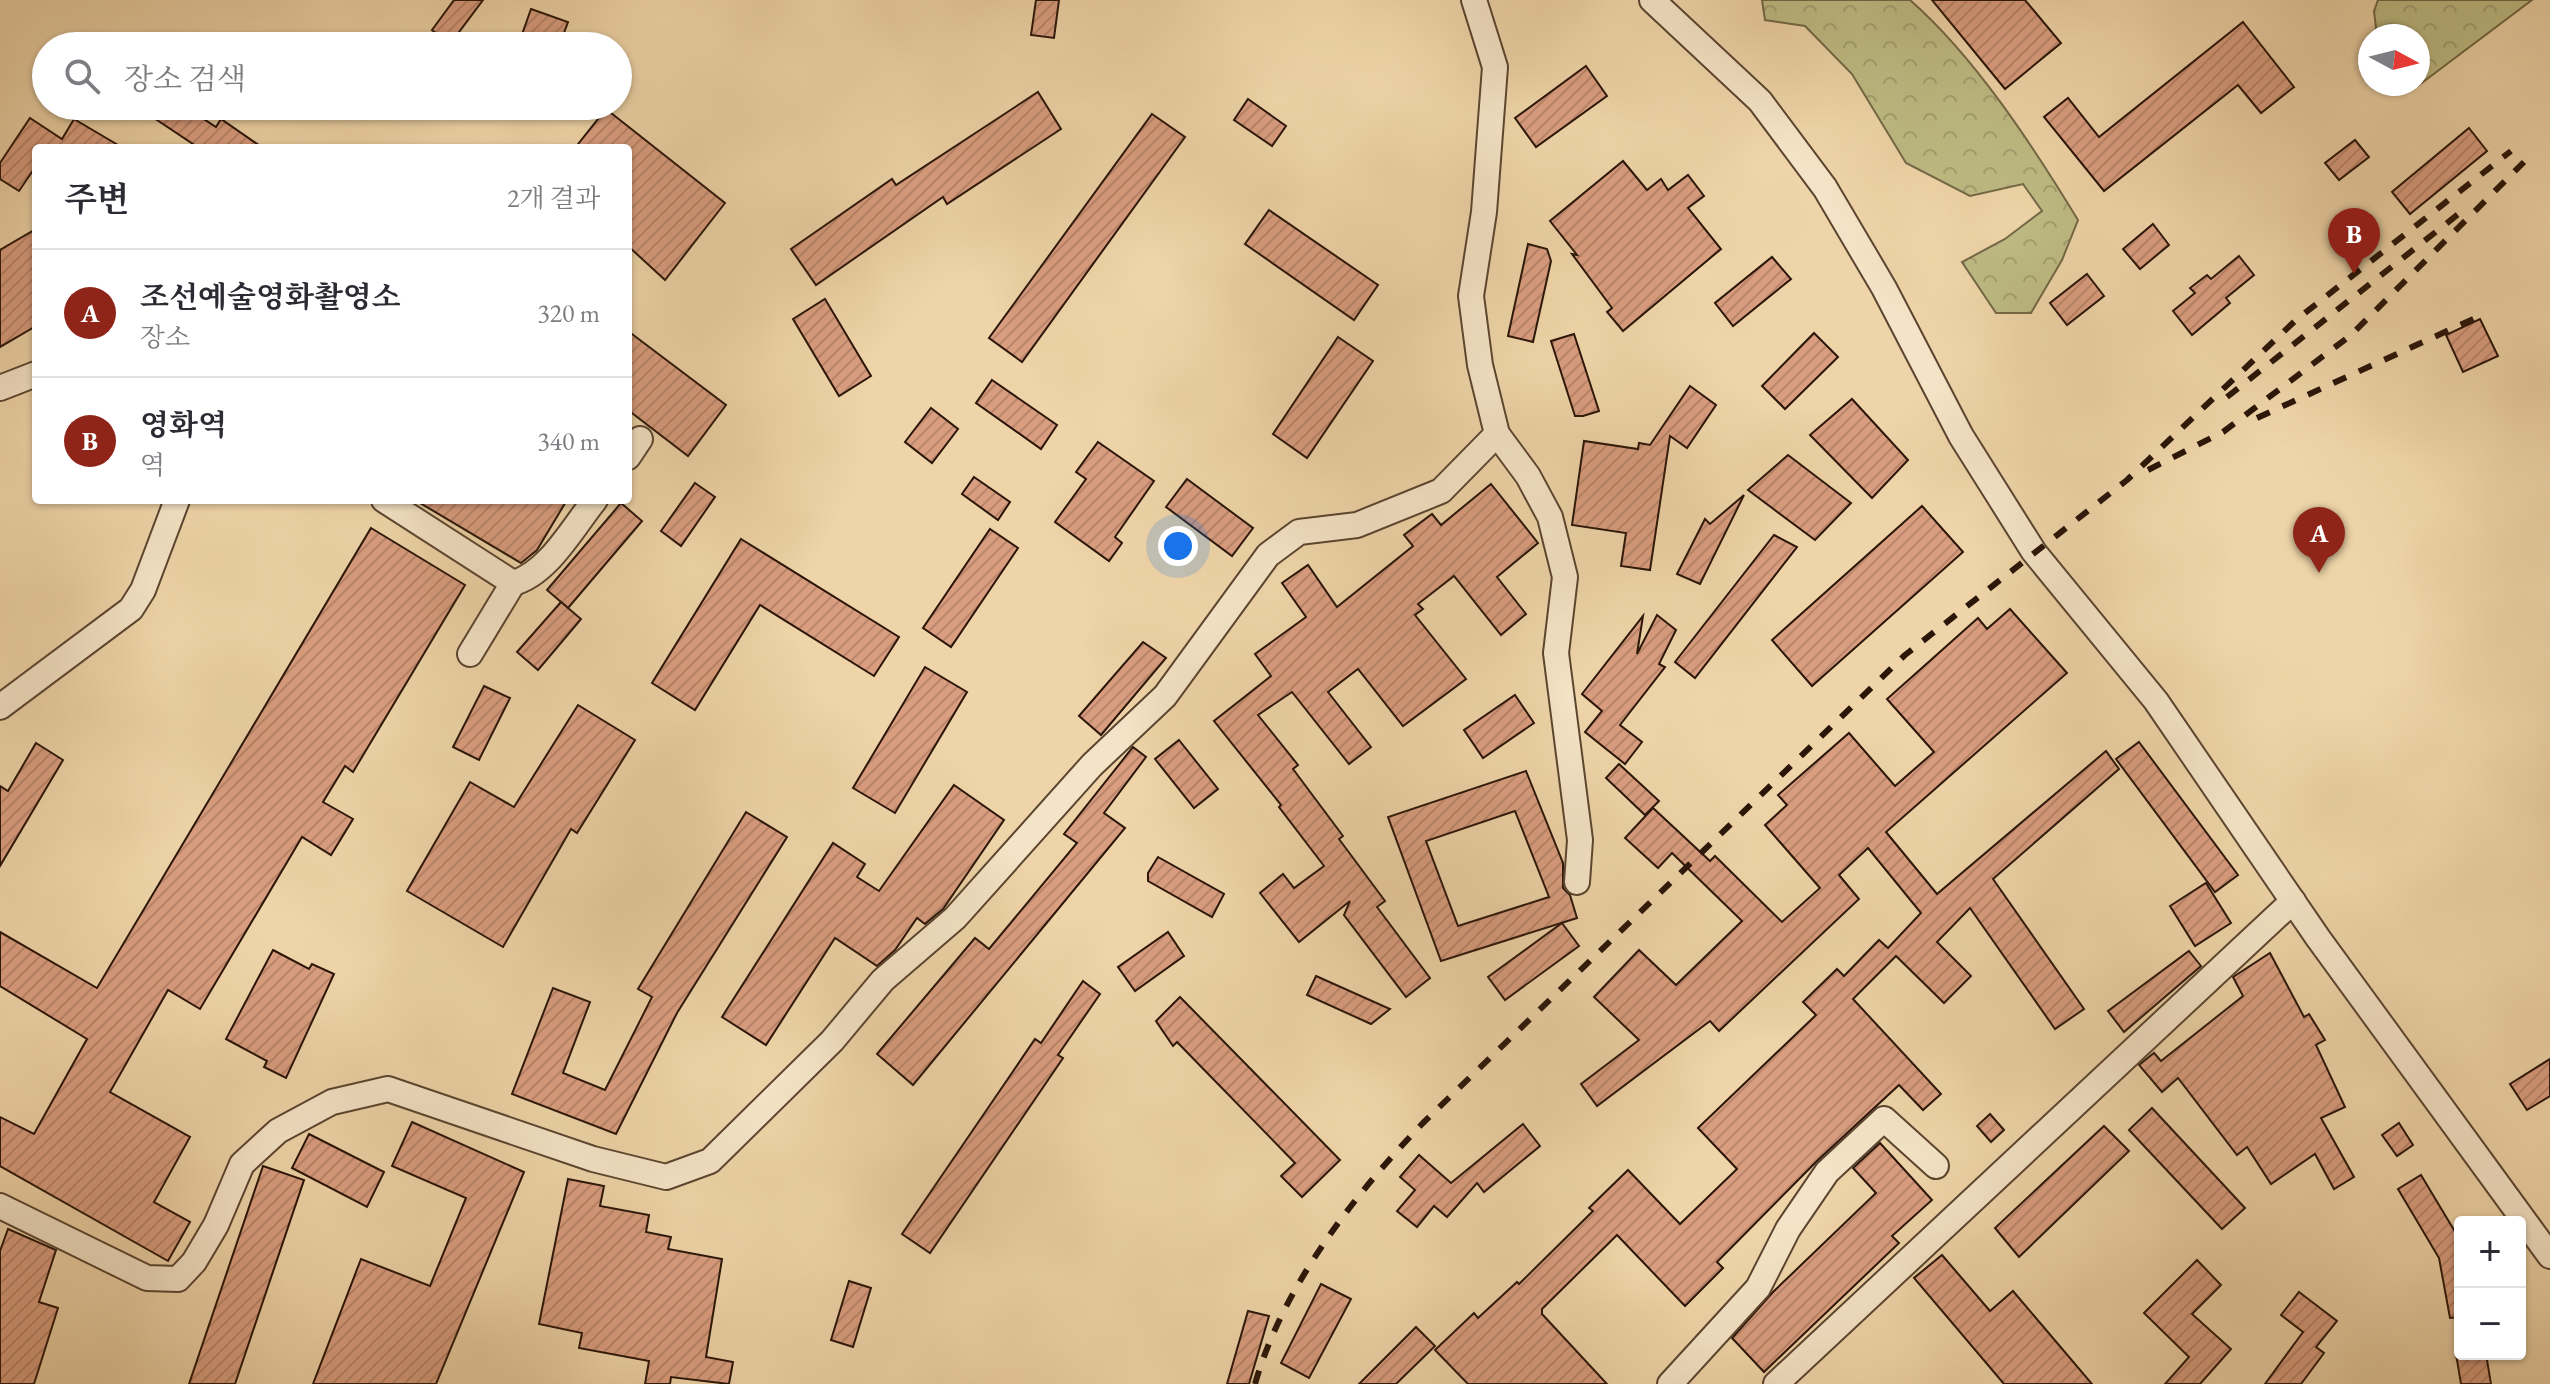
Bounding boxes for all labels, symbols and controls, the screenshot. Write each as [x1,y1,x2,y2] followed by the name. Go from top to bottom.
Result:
[2358,24,2430,96] north arrow
[32,32,632,120] search box
[60,54,104,98] icon: search
[124,59,246,98] text: 장소 검색
[64,177,130,221] text: 주변
[507,181,600,215] text: 2개 결과
[2328,208,2380,274] pin: B
[140,277,401,316] text: 조선예술영화촬영소
[81,296,99,330] text: A
[537,296,600,330] text: 320 m
[140,320,190,354] text: 장소
[140,405,227,444] text: 영화역
[82,424,98,458] text: B
[537,424,600,458] text: 340 m
[140,448,165,482] text: 역
[2293,507,2345,573] pin: A
[1158,526,1198,566] your location
[2454,1216,2526,1360] map controls
[2454,1216,2526,1288] button: +
[2454,1288,2526,1360] button: −

